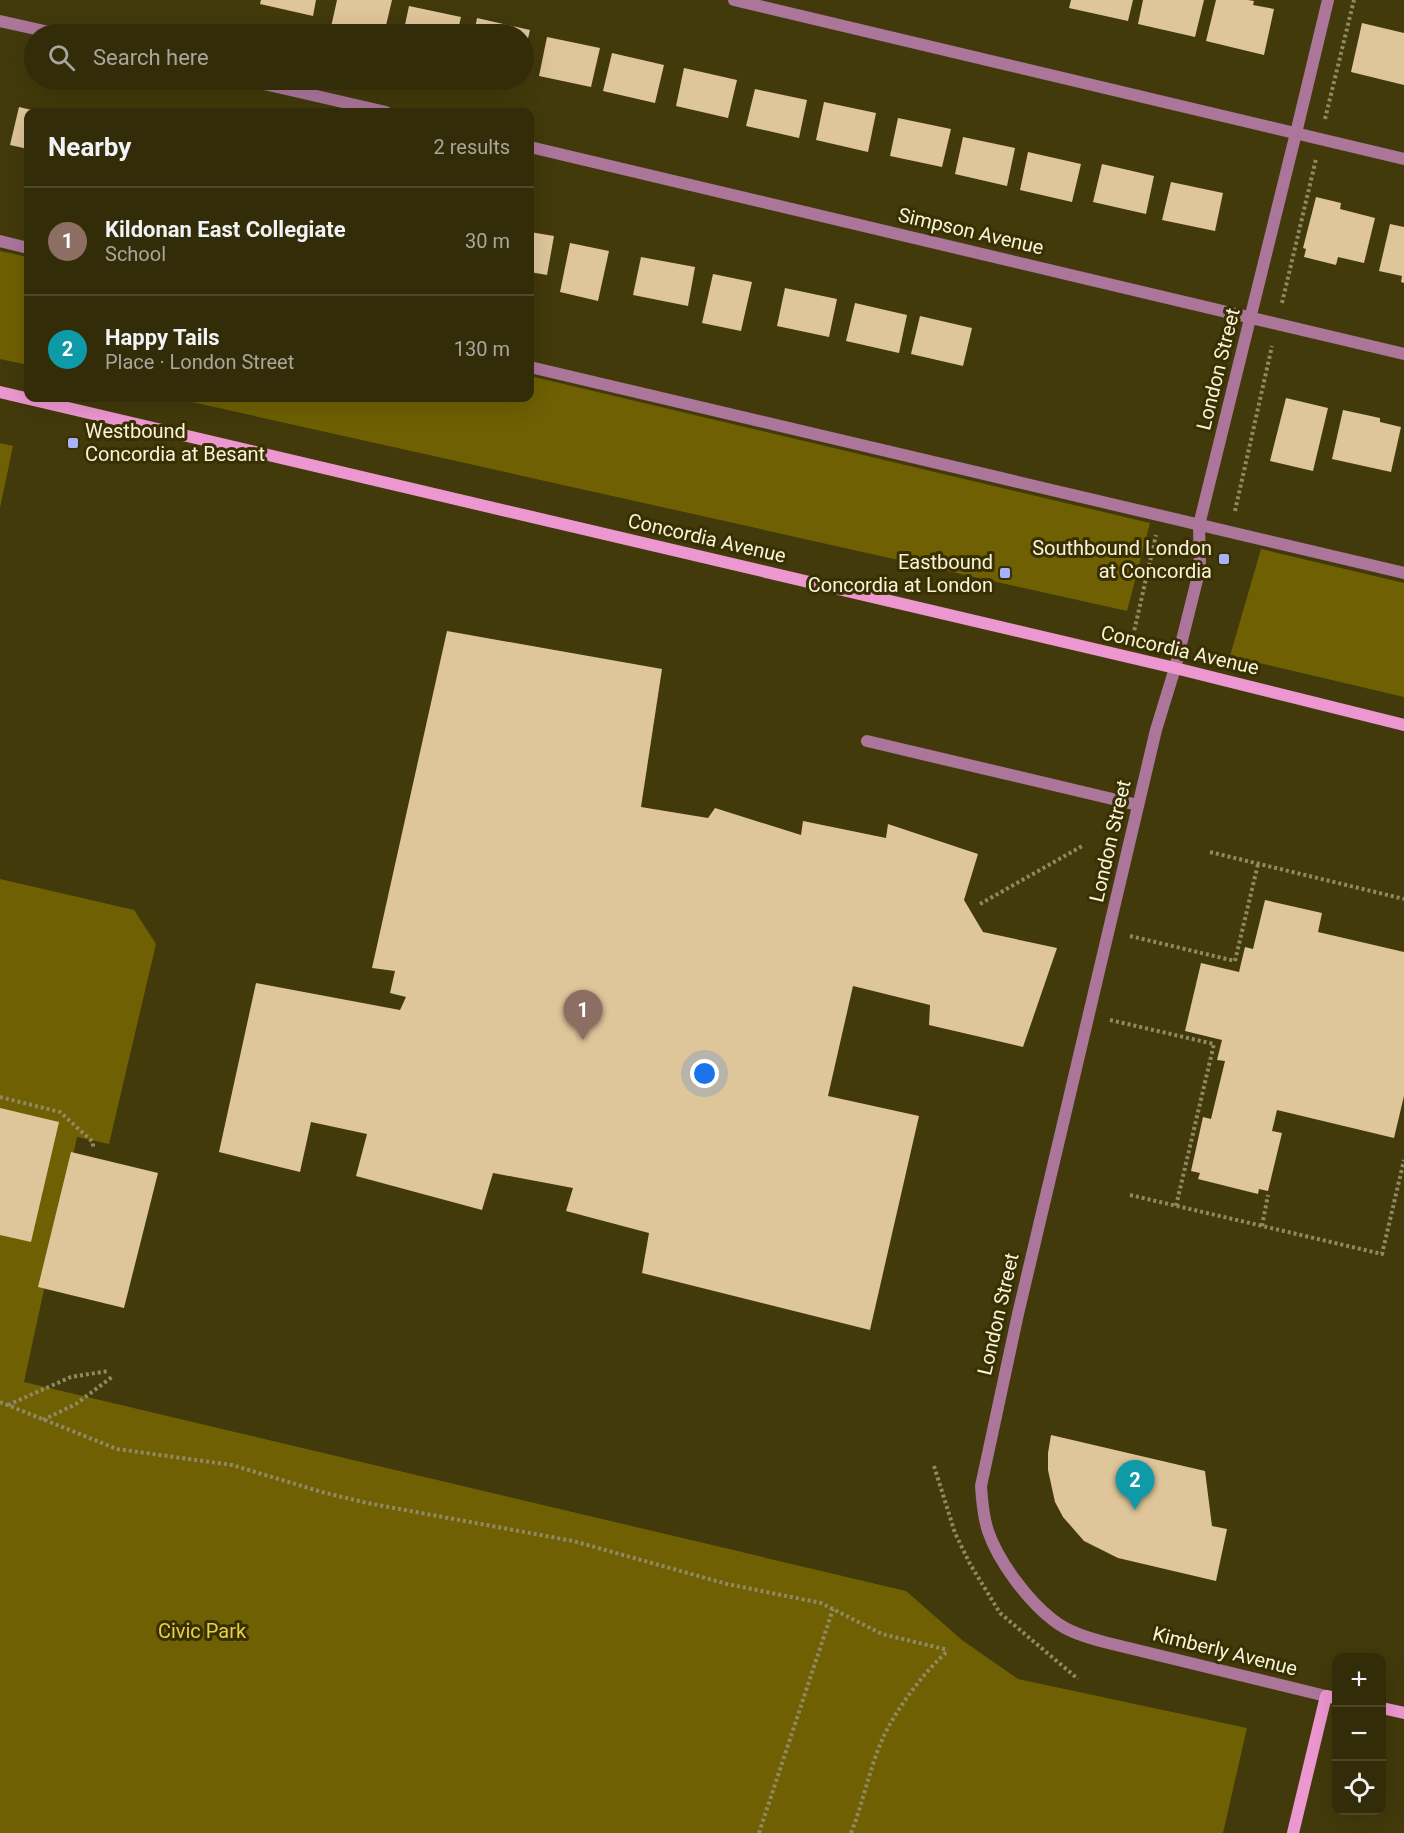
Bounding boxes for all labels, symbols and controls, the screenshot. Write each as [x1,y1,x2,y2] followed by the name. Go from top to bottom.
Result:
[24,24,534,90] search box
[45,41,78,74] icon: search
[93,45,209,70] text: Search here
[48,132,131,162] text: Nearby
[434,135,510,159] text: 2 results
[896,203,1046,259] street label: Simpson Avenue
[105,217,346,242] text: Kildonan East Collegiate
[62,229,73,253] text: 1
[465,229,510,253] text: 30 m
[105,242,166,266] text: School
[1191,306,1245,432] street label: London Street
[105,325,220,350] text: Happy Tails
[62,337,73,361] text: 2
[454,337,510,361] text: 130 m
[105,350,294,374] text: Place · London Street
[85,419,265,466] place label: Westbound Concordia at Besant
[66,436,80,450] marker: Westbound Concordia at Besant
[626,508,788,568] street label: Concordia Avenue
[1032,536,1212,583] place label: Southbound London at Concordia
[808,550,993,597] place label: Eastbound Concordia at London
[1217,552,1231,566] marker: Southbound London at Concordia
[998,566,1012,580] marker: Eastbound Concordia at London
[1099,620,1261,680] street label: Concordia Avenue
[1084,778,1136,904] street label: London Street
[564,990,602,1040] pin: 1
[690,1059,719,1088] your location
[972,1251,1024,1377] street label: London Street
[1116,1460,1154,1510] pin: 2
[158,1619,247,1643] park label: Civic Park
[1150,1621,1300,1681] street label: Kimberly Avenue
[1332,1653,1386,1815] map controls
[1332,1653,1386,1707] button: +
[1332,1707,1386,1761] button: −
[1332,1761,1386,1815] button: locate

